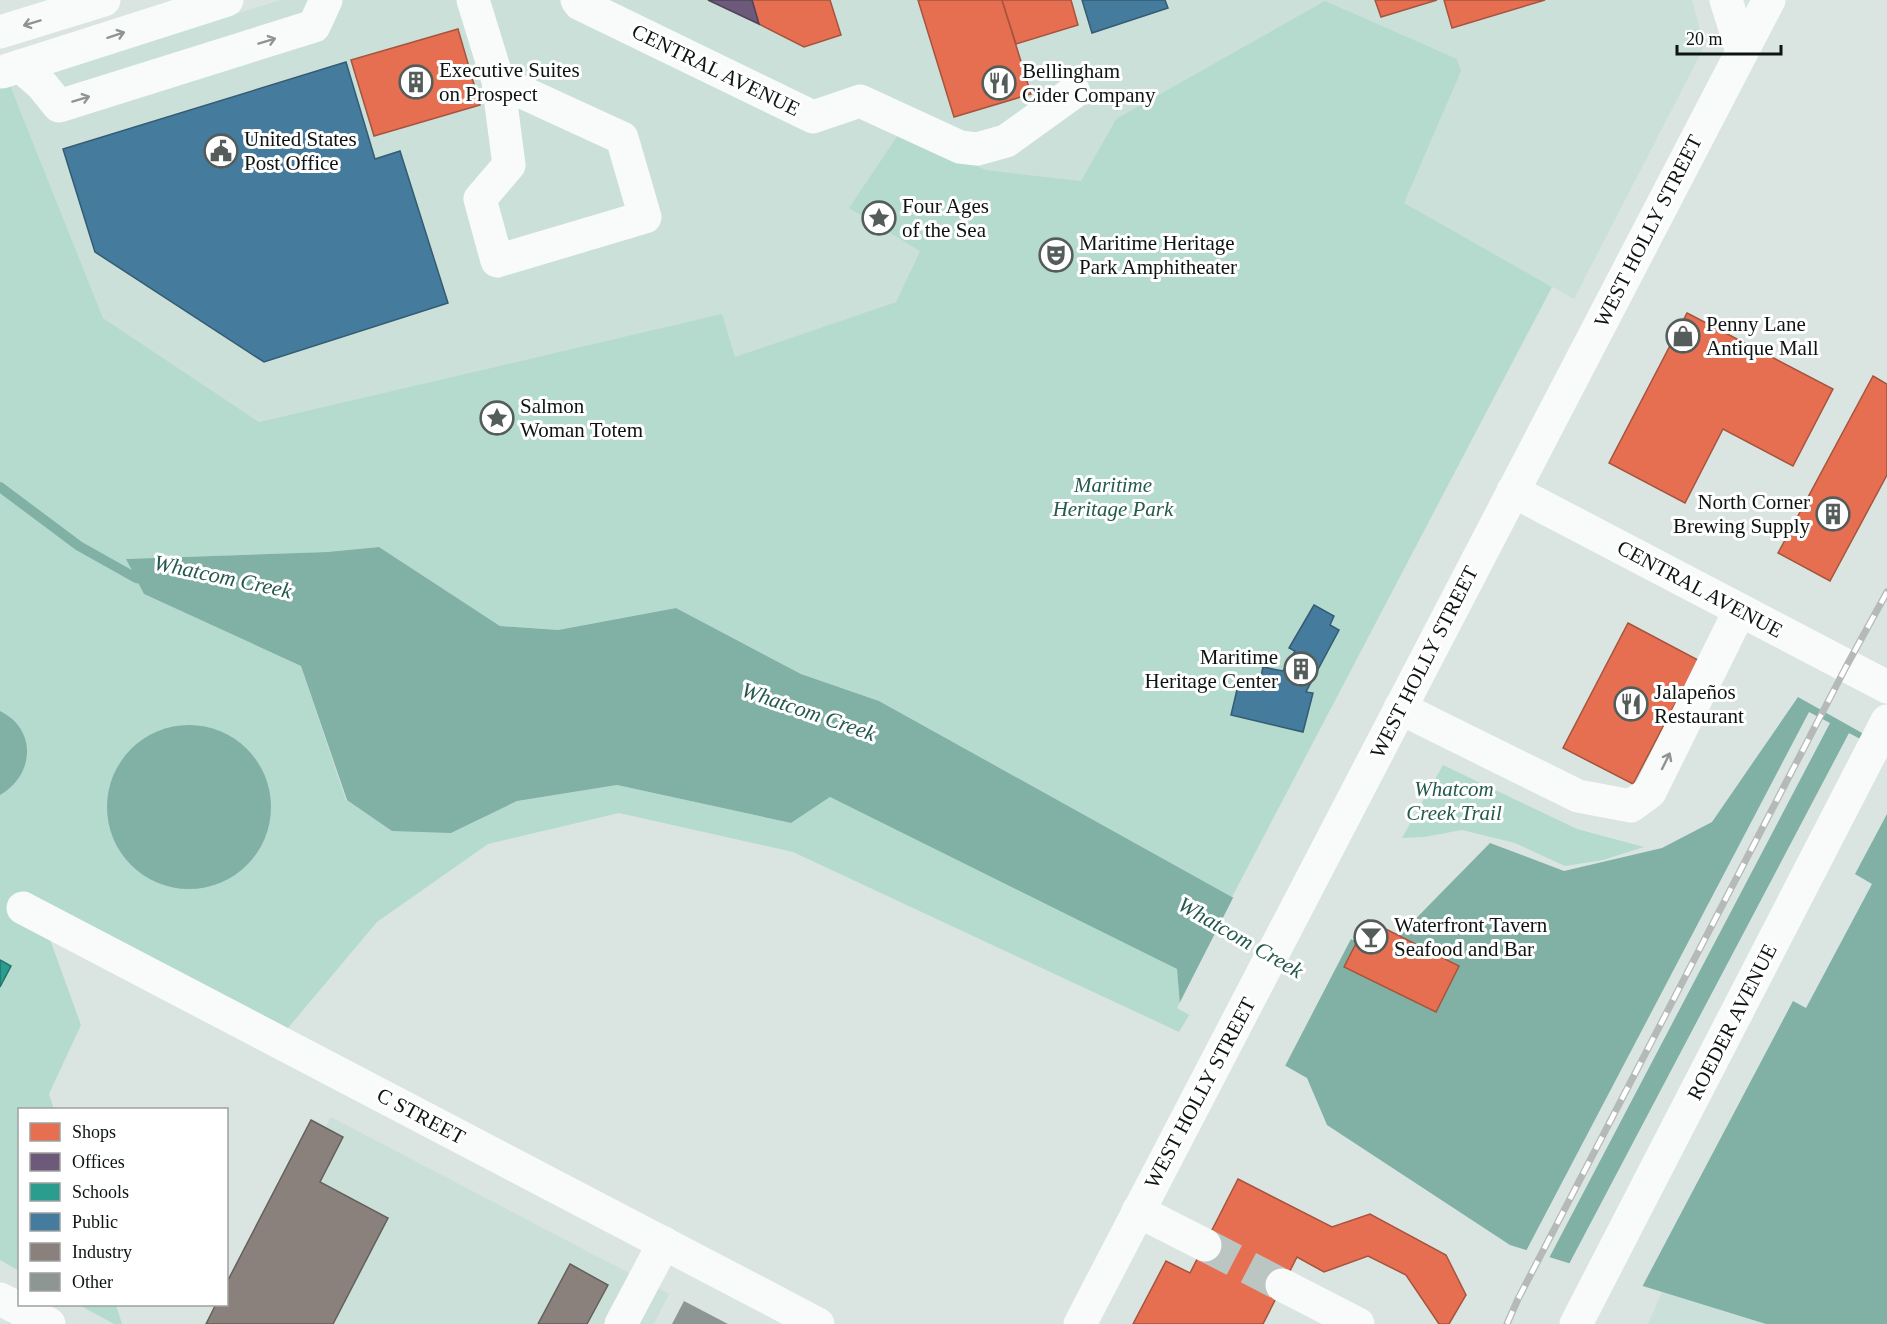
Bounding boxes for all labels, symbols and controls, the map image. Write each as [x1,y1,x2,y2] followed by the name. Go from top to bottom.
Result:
[23,18,42,29] one-way arrow
[1677,18,1780,56] scale bar
[628,19,804,121] street label: CENTRAL AVENUE
[106,29,125,40] one-way arrow
[1686,29,1723,49] text: 20 m
[257,35,276,46] one-way arrow
[439,58,580,106] place label: Executive Suites on Prospect
[1022,59,1156,107] place label: Bellingham Cider Company
[398,64,434,100] building icon: Executive Suites on Prospect
[981,65,1017,101] restaurant icon: Bellingham Cider Company
[71,93,90,104] one-way arrow
[244,127,357,175] place label: United States Post Office
[1589,131,1707,331] street label: WEST HOLLY STREET
[203,133,239,169] public building icon: United States Post Office
[902,194,989,242] place label: Four Ages of the Sea
[861,200,897,236] place icon: Four Ages of the Sea
[1079,231,1237,279] place label: Maritime Heritage Park Amphitheater
[1038,237,1074,273] theatre icon: Maritime Heritage Park Amphitheater
[1706,312,1819,360] place label: Penny Lane Antique Mall
[1665,318,1701,354] shop icon: Penny Lane Antique Mall
[520,394,643,442] place label: Salmon Woman Totem
[479,400,515,436] place icon: Salmon Woman Totem
[1052,473,1174,521] park label: Maritime Heritage Park
[1673,490,1810,538] place label: North Corner Brewing Supply
[1815,496,1851,532] building icon: North Corner Brewing Supply
[1613,535,1787,643] street label: CENTRAL AVENUE
[152,550,295,604] water label: Whatcom Creek
[1365,562,1483,762] street label: WEST HOLLY STREET
[1144,645,1278,693] place label: Maritime Heritage Center
[1283,651,1319,687] building icon: Maritime Heritage Center
[738,677,880,747] water label: Whatcom Creek
[1654,680,1744,728] place label: Jalapeños Restaurant
[1613,686,1649,722] restaurant icon: Jalapeños Restaurant
[1660,752,1672,770] one-way arrow
[1406,777,1502,825] park label: Whatcom Creek Trail
[1174,892,1309,984] water label: Whatcom Creek
[1394,913,1548,961] place label: Waterfront Tavern Seafood and Bar
[1353,919,1389,955] bar icon: Waterfront Tavern Seafood and Bar
[1682,940,1782,1104] street label: ROEDER AVENUE
[1140,993,1261,1192] street label: WEST HOLLY STREET
[373,1083,469,1149] street label: C STREET
[18,1108,228,1306] legend
[72,1122,116,1142] text: Shops
[72,1152,125,1172] text: Offices
[72,1182,129,1202] text: Schools
[72,1212,118,1232] text: Public
[72,1242,132,1262] text: Industry
[72,1272,113,1292] text: Other

